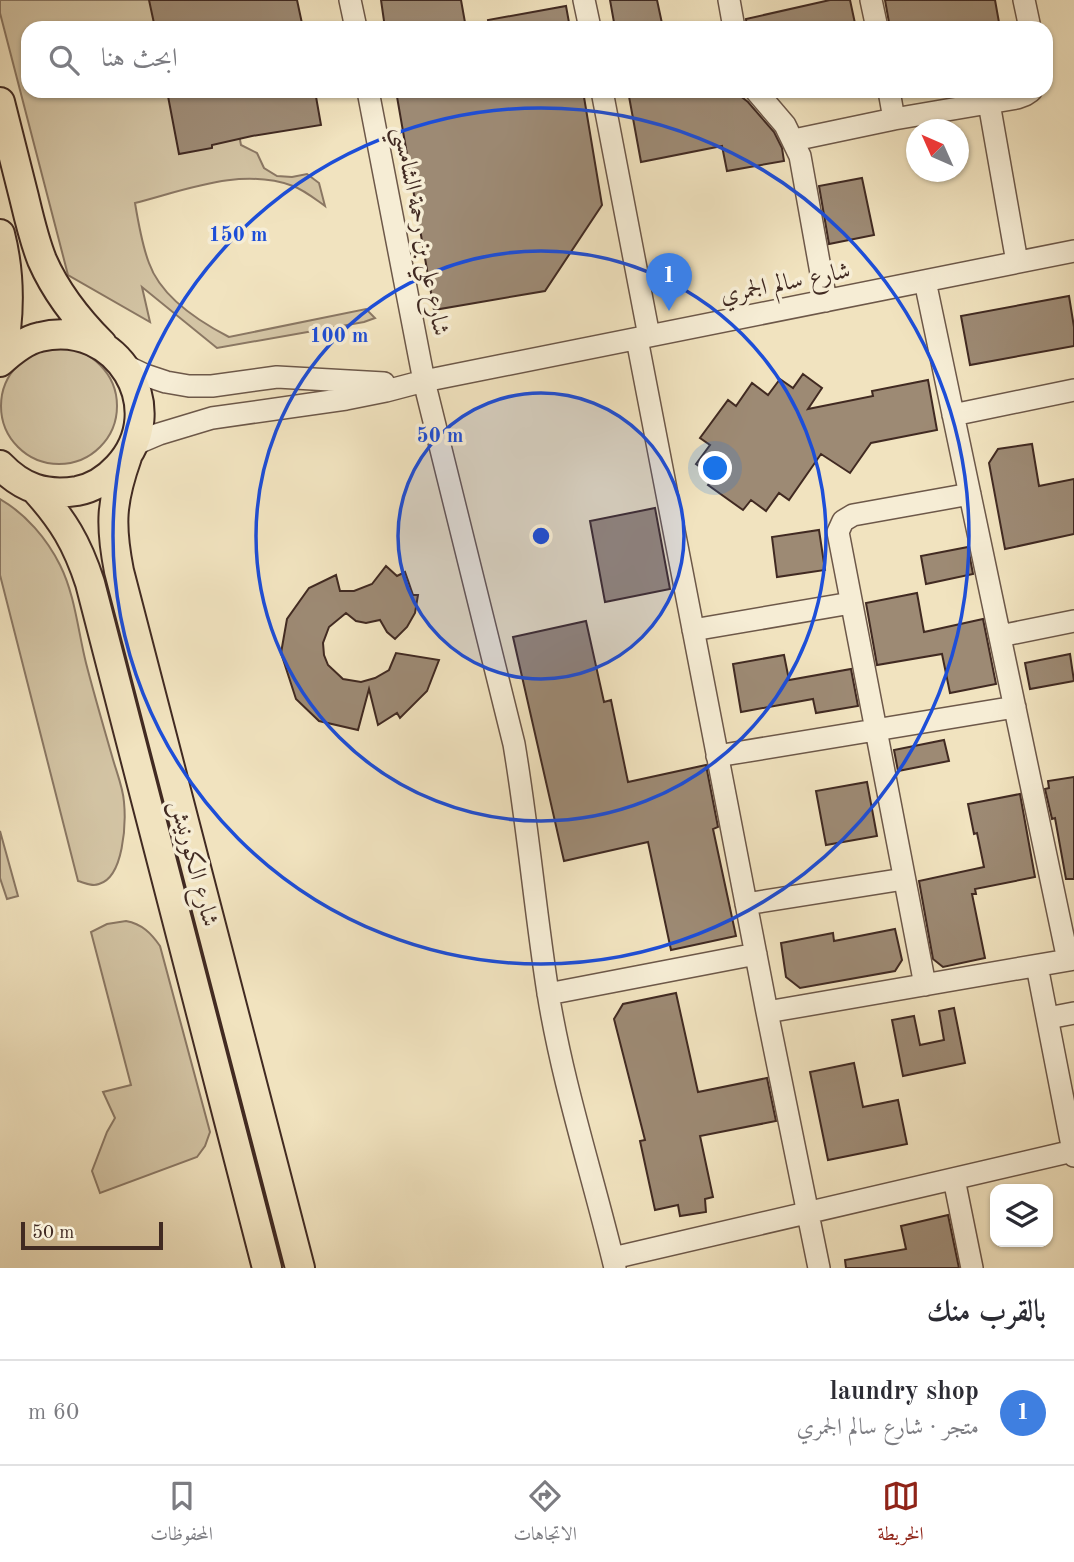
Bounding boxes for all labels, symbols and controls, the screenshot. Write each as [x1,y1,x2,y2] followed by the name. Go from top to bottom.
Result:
[21,21,1053,98] search box
[45,41,83,79] icon: search
[101,46,178,72] text: ابحث هنا
[906,119,969,182] north arrow
[379,125,452,340] street label: شارع علي بن رحمة الشامسي
[208,225,268,246] text: 150 m
[646,253,692,311] pin: 1
[718,259,854,315] street label: شارع سالم الجمري
[309,326,369,347] text: 100 m
[416,426,464,447] text: 50 m
[698,451,732,485] your location
[529,524,553,548] centre of rings
[159,797,223,931] street label: شارع الكورنيش
[990,1184,1053,1247] map controls
[990,1184,1053,1247] button: layers
[21,1219,163,1251] scale bar
[32,1224,74,1243] text: 50 m
[927,1298,1046,1328] text: بالقرب منك
[830,1379,979,1405] text: laundry shop
[28,1401,79,1424] text: 60 m
[1016,1401,1030,1424] text: 1
[797,1416,979,1439] text: متجر · شارع سالم الجمري
[150,1477,213,1552] tab: المحفوظات
[514,1477,577,1552] tab: الاتجاهات
[877,1477,924,1552] tab: الخريطة

